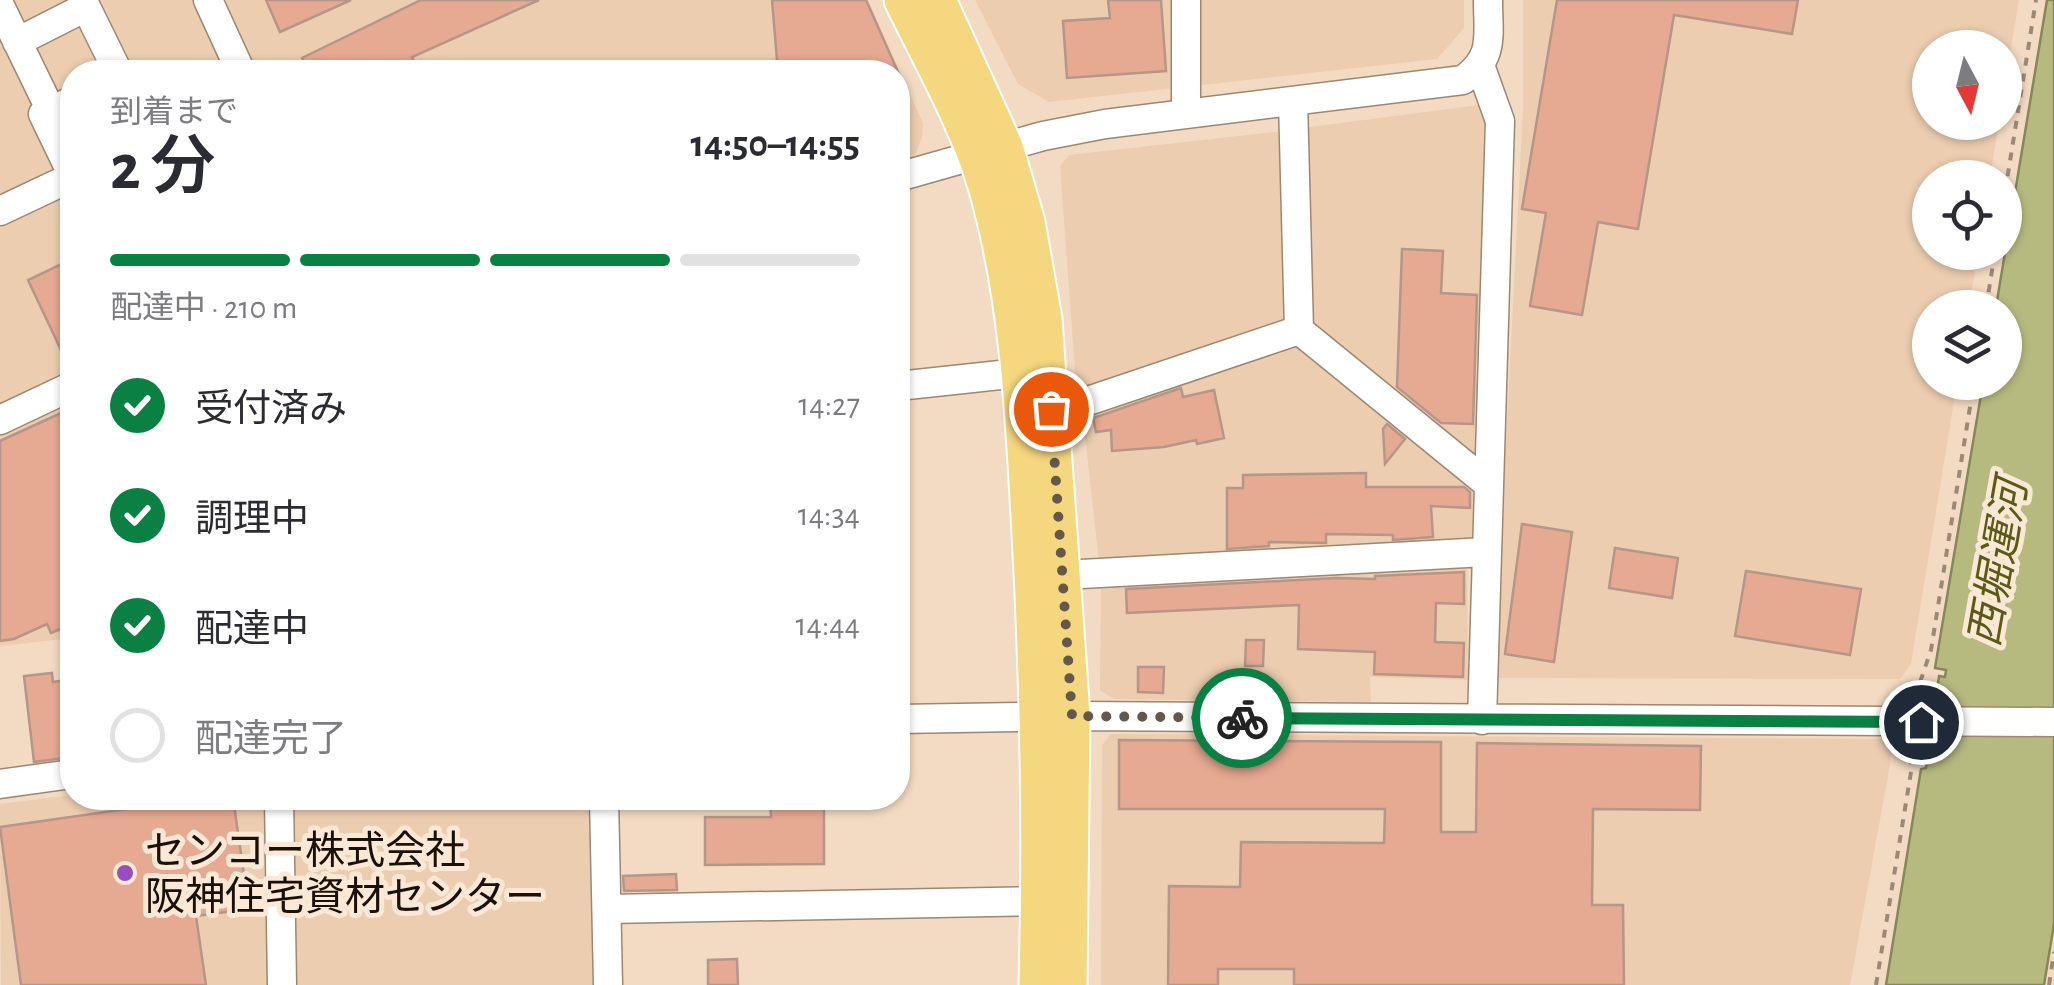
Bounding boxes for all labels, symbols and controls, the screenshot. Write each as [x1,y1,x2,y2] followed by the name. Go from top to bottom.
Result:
[1912,30,2022,140] north arrow
[1912,30,2022,400] map controls
[110,96,238,128] text: 到着まで
[690,126,860,164] text: 14:50–14:55
[110,136,215,201] text: 2 分
[1912,160,2022,270] button: locate
[1912,290,2022,400] button: layers
[110,292,297,324] text: 配達中 · 210 m
[1009,367,1094,452] pin
[110,378,165,433] icon: check
[1024,382,1079,437] icon: bag
[798,389,860,421] text: 14:27
[195,391,347,429] text: 受付済み
[1963,470,2035,650] water label: 西堀運河
[110,488,165,543] icon: check
[798,499,860,531] text: 14:34
[195,501,309,539] text: 調理中
[110,598,165,653] icon: check
[795,609,860,641] text: 14:44
[195,611,309,649] text: 配達中
[1192,668,1292,768] courier
[1879,680,1964,765] pin
[1215,691,1270,746] icon: bike
[1894,695,1949,750] icon: home
[195,721,347,759] text: 配達完了
[145,830,545,918] place label: センコー株式会社 阪神住宅資材センター
[114,862,136,884] marker: センコー株式会社 阪神住宅資材センター

